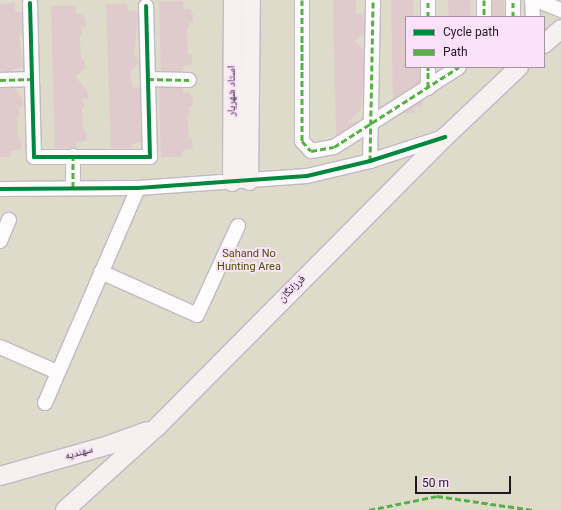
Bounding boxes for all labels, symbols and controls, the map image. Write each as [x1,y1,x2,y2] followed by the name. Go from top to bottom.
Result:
[405,16,545,68] legend
[443,25,499,39] text: Cycle path
[443,45,468,59] text: Path
[225,66,239,116] street label: استاد شهریار
[217,248,281,274] park label: Sahand No Hunting Area
[276,273,308,305] street label: فرزانگان
[63,443,95,463] street label: سهندیه
[417,468,513,494] scale bar
[422,476,449,490] text: 50 m

